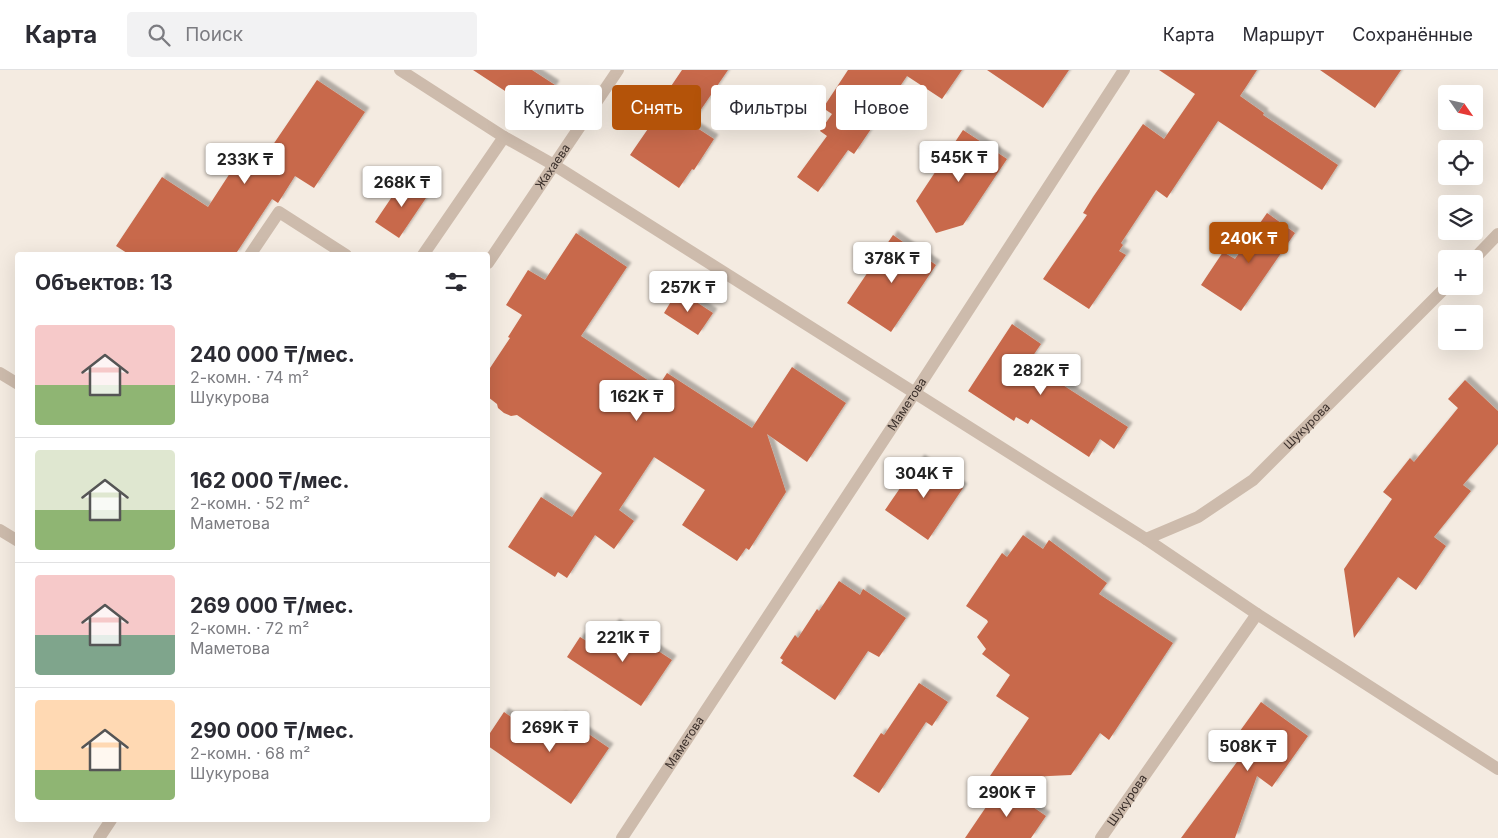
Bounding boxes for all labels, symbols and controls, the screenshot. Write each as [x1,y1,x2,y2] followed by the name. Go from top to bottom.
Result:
[127,12,477,57] search box
[25,20,97,49] text: Карта
[145,21,173,49] icon: search
[185,23,243,46] text: Поиск
[1163,24,1215,45] text: Карта
[1243,24,1324,45] text: Маршрут
[1352,24,1473,45] text: Сохранённые
[505,85,602,130] chip: Купить
[612,85,701,130] chip: Снять
[711,85,826,130] chip: Фильтры
[836,85,927,130] chip: Новое
[1438,85,1482,130] north arrow
[1438,85,1483,350] map controls
[918,140,1000,183] pin: 545K ₸
[1438,140,1483,185] button: locate
[532,141,573,192] street label: Жахаева
[204,142,286,185] pin: 233K ₸
[930,147,988,167] text: 545K ₸
[217,149,273,169] text: 233K ₸
[361,166,443,208] pin: 268K ₸
[374,172,430,192] text: 268K ₸
[1438,195,1483,240] button: layers
[1208,222,1290,264] pin: 240K ₸
[1220,228,1278,248] text: 240K ₸
[851,242,933,284] pin: 378K ₸
[864,248,920,268] text: 378K ₸
[1438,250,1483,295] button: +
[442,268,470,296] icon: filters
[35,270,173,295] text: Объектов: 13
[647,270,729,313] pin: 257K ₸
[660,277,716,297] text: 257K ₸
[1438,305,1483,350] button: −
[190,342,355,367] text: 240 000 ₸/мес.
[75,345,135,405] icon: home
[1000,354,1082,396] pin: 282K ₸
[1013,360,1069,380] text: 282K ₸
[190,367,309,387] text: 2-комн. · 74 m²
[884,375,929,433] street label: Маметова
[596,380,678,422] pin: 162K ₸
[610,386,664,406] text: 162K ₸
[190,387,269,407] text: Шукурова
[1280,399,1333,452] street label: Шукурова
[883,456,965,499] pin: 304K ₸
[895,463,953,483] text: 304K ₸
[190,468,349,493] text: 162 000 ₸/мес.
[75,470,135,530] icon: home
[190,493,310,513] text: 2-комн. · 52 m²
[190,513,270,533] text: Маметова
[190,593,354,618] text: 269 000 ₸/мес.
[75,595,135,655] icon: home
[190,618,309,638] text: 2-комн. · 72 m²
[582,620,664,663] pin: 221K ₸
[596,627,650,647] text: 221K ₸
[190,638,270,658] text: Маметова
[509,710,591,753] pin: 269K ₸
[661,713,707,772] street label: Маметова
[522,717,578,737] text: 269K ₸
[190,718,355,743] text: 290 000 ₸/мес.
[75,720,135,780] icon: home
[1207,730,1289,772] pin: 508K ₸
[1219,736,1277,756] text: 508K ₸
[190,743,310,763] text: 2-комн. · 68 m²
[190,763,269,783] text: Шукурова
[1104,771,1150,829] street label: Шукурова
[966,776,1048,818] pin: 290K ₸
[978,782,1036,802] text: 290K ₸

